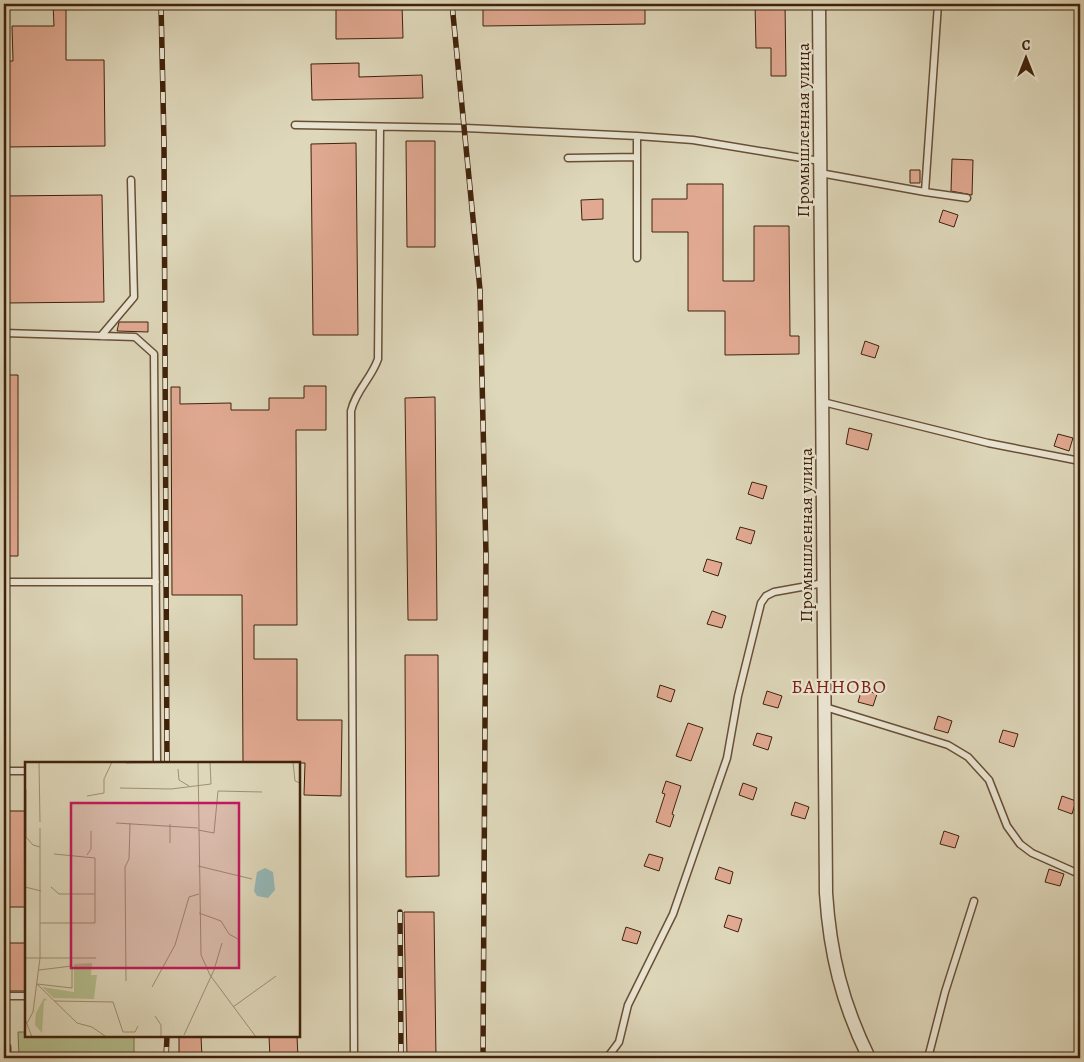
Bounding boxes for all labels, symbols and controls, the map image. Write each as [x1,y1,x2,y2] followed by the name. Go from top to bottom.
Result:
[1002,32,1052,82] north arrow
[1022,36,1031,55] text: С
[791,42,815,217] street label: Промышленная улица
[794,447,818,622] street label: Промышленная улица
[791,674,887,700] district label: БАННОВО
[25,762,300,1037] inset map

